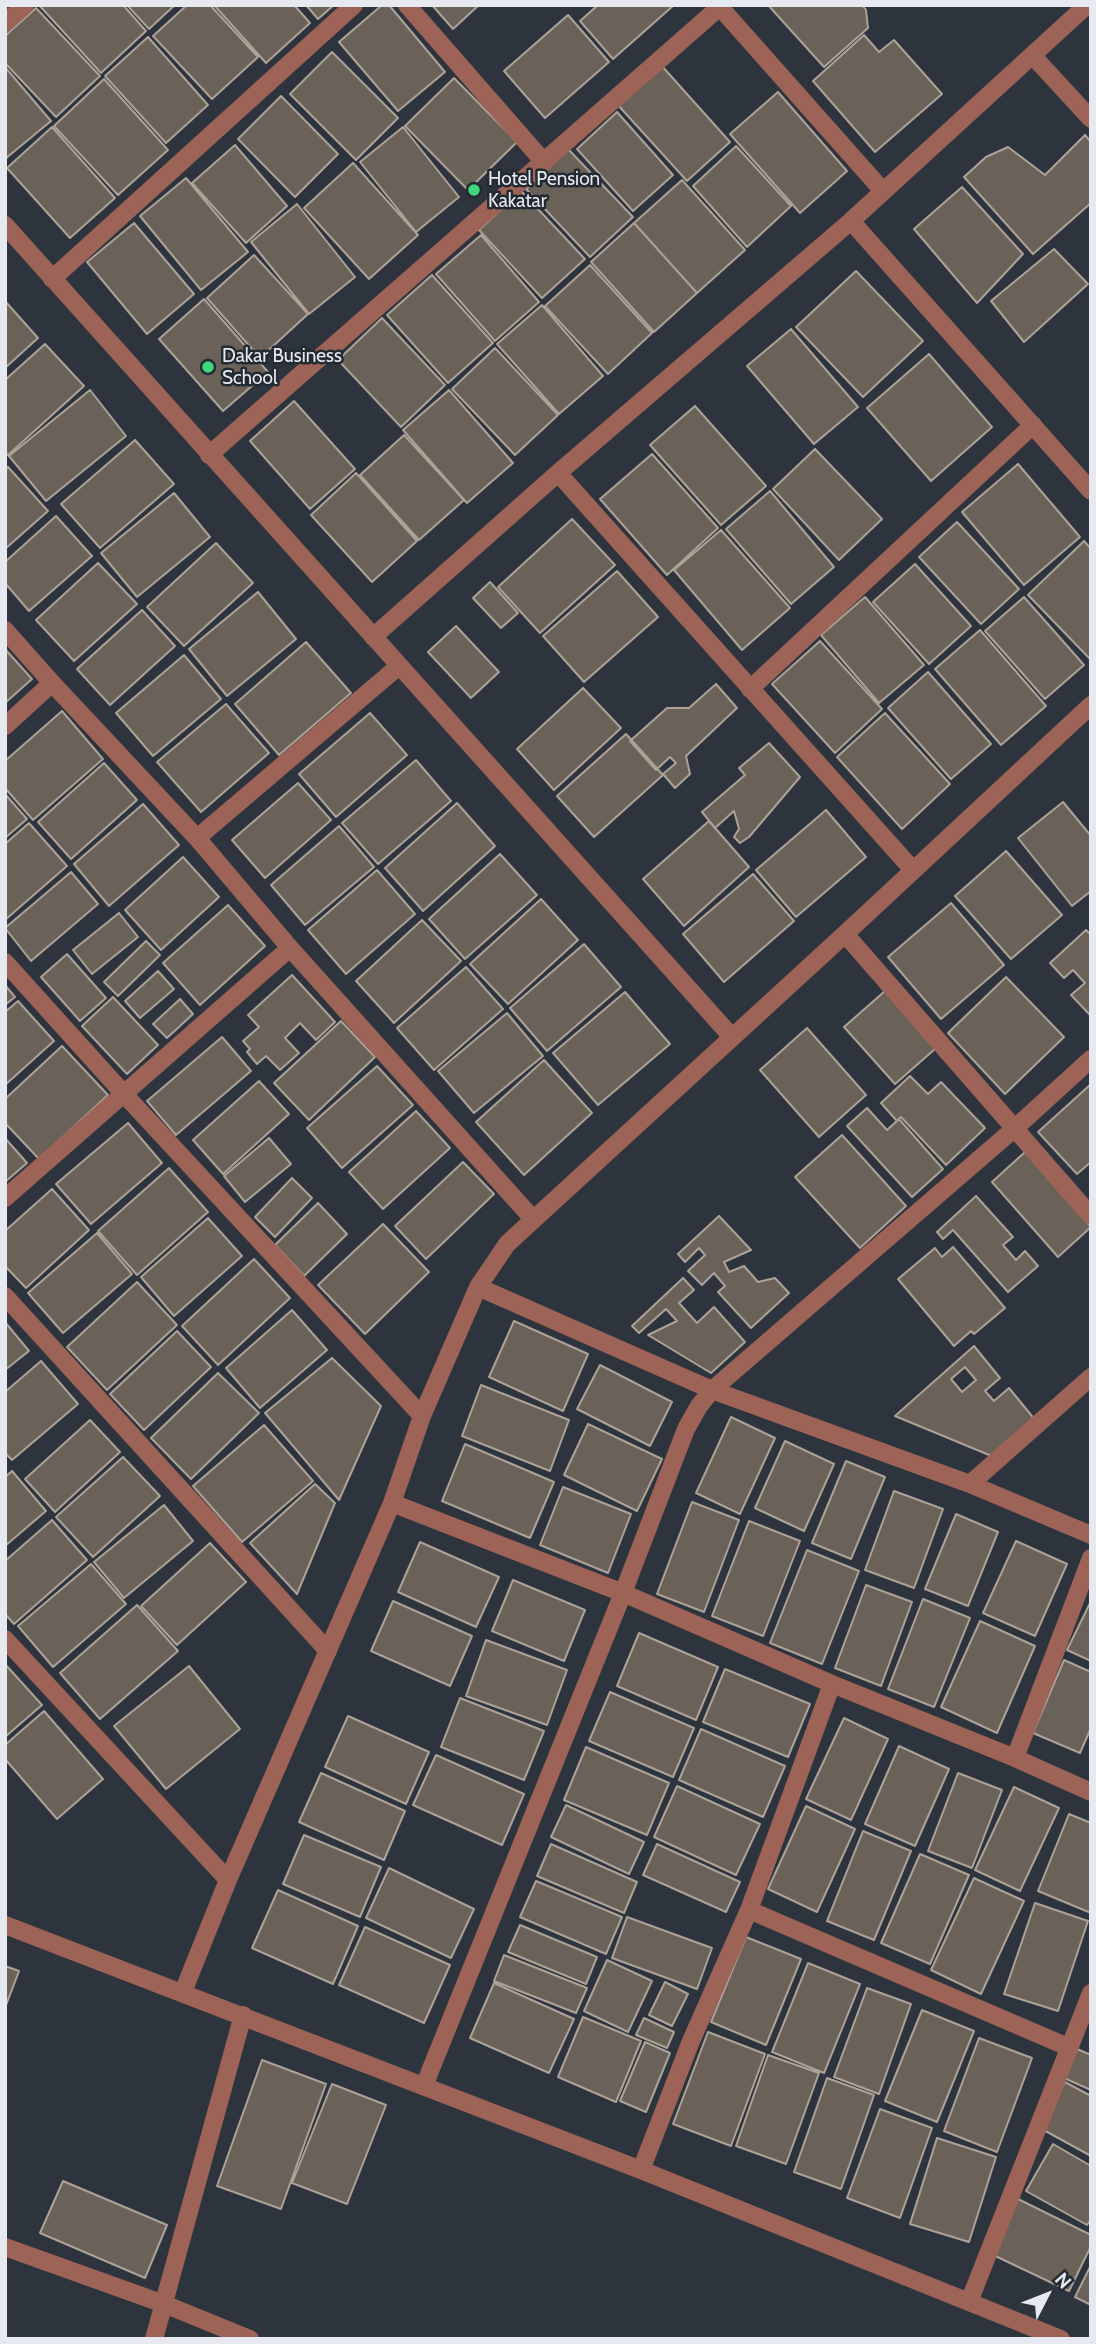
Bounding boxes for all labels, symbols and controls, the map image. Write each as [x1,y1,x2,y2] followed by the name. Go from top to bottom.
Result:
[488,168,600,212] place label: Hotel Pension Kakatar
[466,182,482,198] marker: Hotel Pension Kakatar
[222,345,342,389] place label: Dakar Business School
[200,359,216,375] marker: Dakar Business School
[1012,2260,1082,2330] north arrow
[1050,2268,1076,2293] text: N

